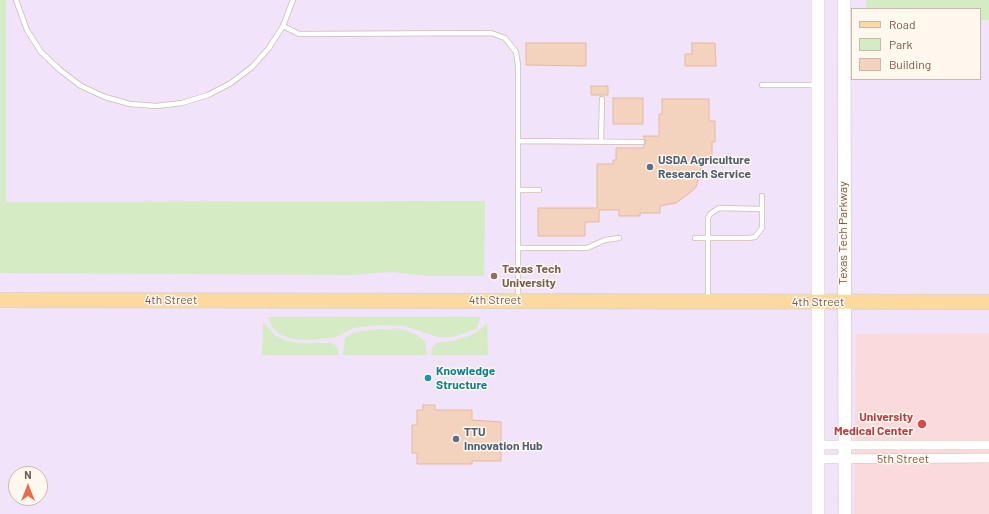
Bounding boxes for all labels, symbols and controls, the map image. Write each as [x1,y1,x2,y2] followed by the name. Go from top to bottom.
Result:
[851,8,981,80] legend
[889,17,916,31] text: Road
[889,37,913,51] text: Park
[889,57,931,71] text: Building
[658,153,751,181] place label: USDA Agriculture Research Service
[645,162,655,172] marker: USDA Agriculture Research Service
[836,181,850,285] street label: Texas Tech Parkway
[502,262,561,290] place label: Texas Tech University
[489,271,499,281] marker: Texas Tech University
[145,293,197,307] street label: 4th Street
[469,293,521,307] street label: 4th Street
[792,295,844,309] street label: 4th Street
[436,364,495,392] place label: Knowledge Structure
[423,373,433,383] marker: Knowledge Structure
[834,410,913,438] place label: University Medical Center
[916,418,928,430] marker: University Medical Center
[464,425,543,453] place label: TTU Innovation Hub
[451,434,461,444] marker: TTU Innovation Hub
[877,452,929,466] street label: 5th Street
[8,466,48,506] north arrow
[24,468,32,481] text: N

